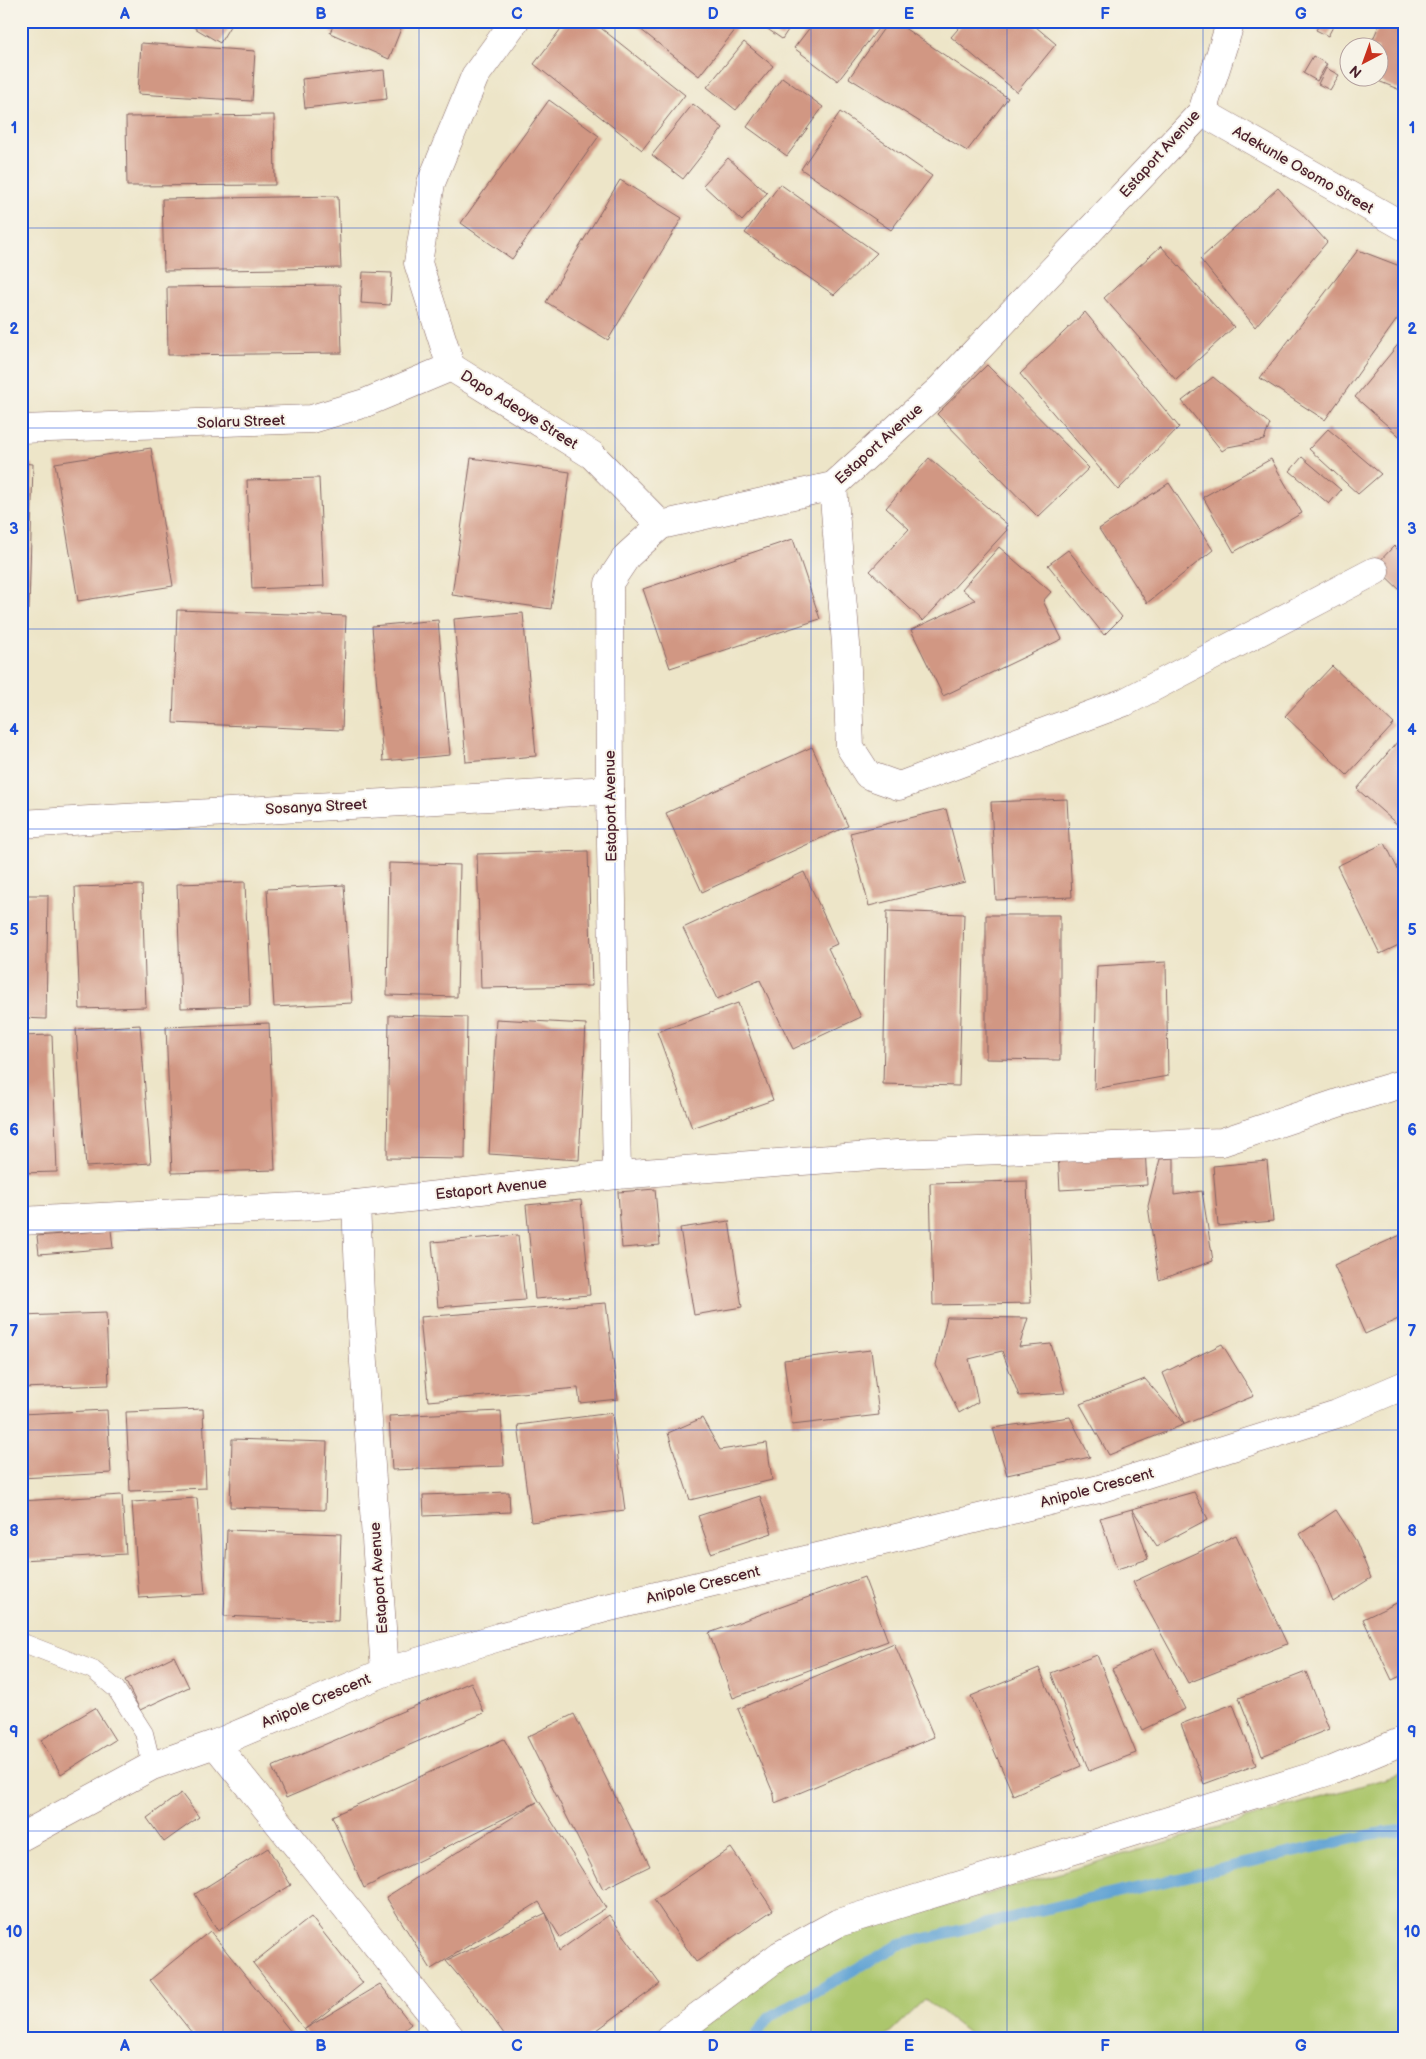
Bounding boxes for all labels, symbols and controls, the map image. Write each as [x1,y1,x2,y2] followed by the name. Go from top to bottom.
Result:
[119,5,130,24] text: A
[315,5,327,24] text: B
[511,5,523,24] text: C
[707,5,719,24] text: D
[904,5,914,24] text: E
[1100,5,1110,24] text: F
[1295,5,1307,24] text: G
[1338,38,1388,88] north arrow
[1346,62,1365,81] text: N
[1116,106,1205,202] street label: Estaport Avenue
[11,119,17,138] text: 1
[1409,119,1415,138] text: 1
[1229,122,1377,218] street label: Adekunle Osomo Street
[9,320,19,339] text: 2
[1407,320,1417,339] text: 2
[457,366,582,454] street label: Dapo Adeoye Street
[831,399,927,488] street label: Estaport Avenue
[197,411,286,433] street label: Solaru Street
[9,520,19,539] text: 3
[1407,520,1417,539] text: 3
[9,721,19,740] text: 4
[1407,721,1417,740] text: 4
[601,750,621,862] street label: Estaport Avenue
[265,795,368,819] street label: Sosanya Street
[9,921,19,940] text: 5
[1407,921,1417,940] text: 5
[9,1121,19,1140] text: 6
[1407,1121,1417,1140] text: 6
[434,1174,548,1204] street label: Estaport Avenue
[10,1322,19,1341] text: 7
[1408,1322,1417,1341] text: 7
[1038,1464,1156,1512] street label: Anipole Crescent
[9,1522,19,1541] text: 8
[366,1522,392,1634] street label: Estaport Avenue
[1407,1522,1417,1541] text: 8
[644,1562,762,1608] street label: Anipole Crescent
[259,1669,374,1733] street label: Anipole Crescent
[9,1723,19,1742] text: 9
[1407,1723,1417,1742] text: 9
[6,1923,22,1942] text: 10
[1404,1923,1420,1942] text: 10
[119,2037,130,2056] text: A
[315,2037,327,2056] text: B
[511,2037,523,2056] text: C
[707,2037,719,2056] text: D
[904,2037,914,2056] text: E
[1100,2037,1110,2056] text: F
[1295,2037,1307,2056] text: G

